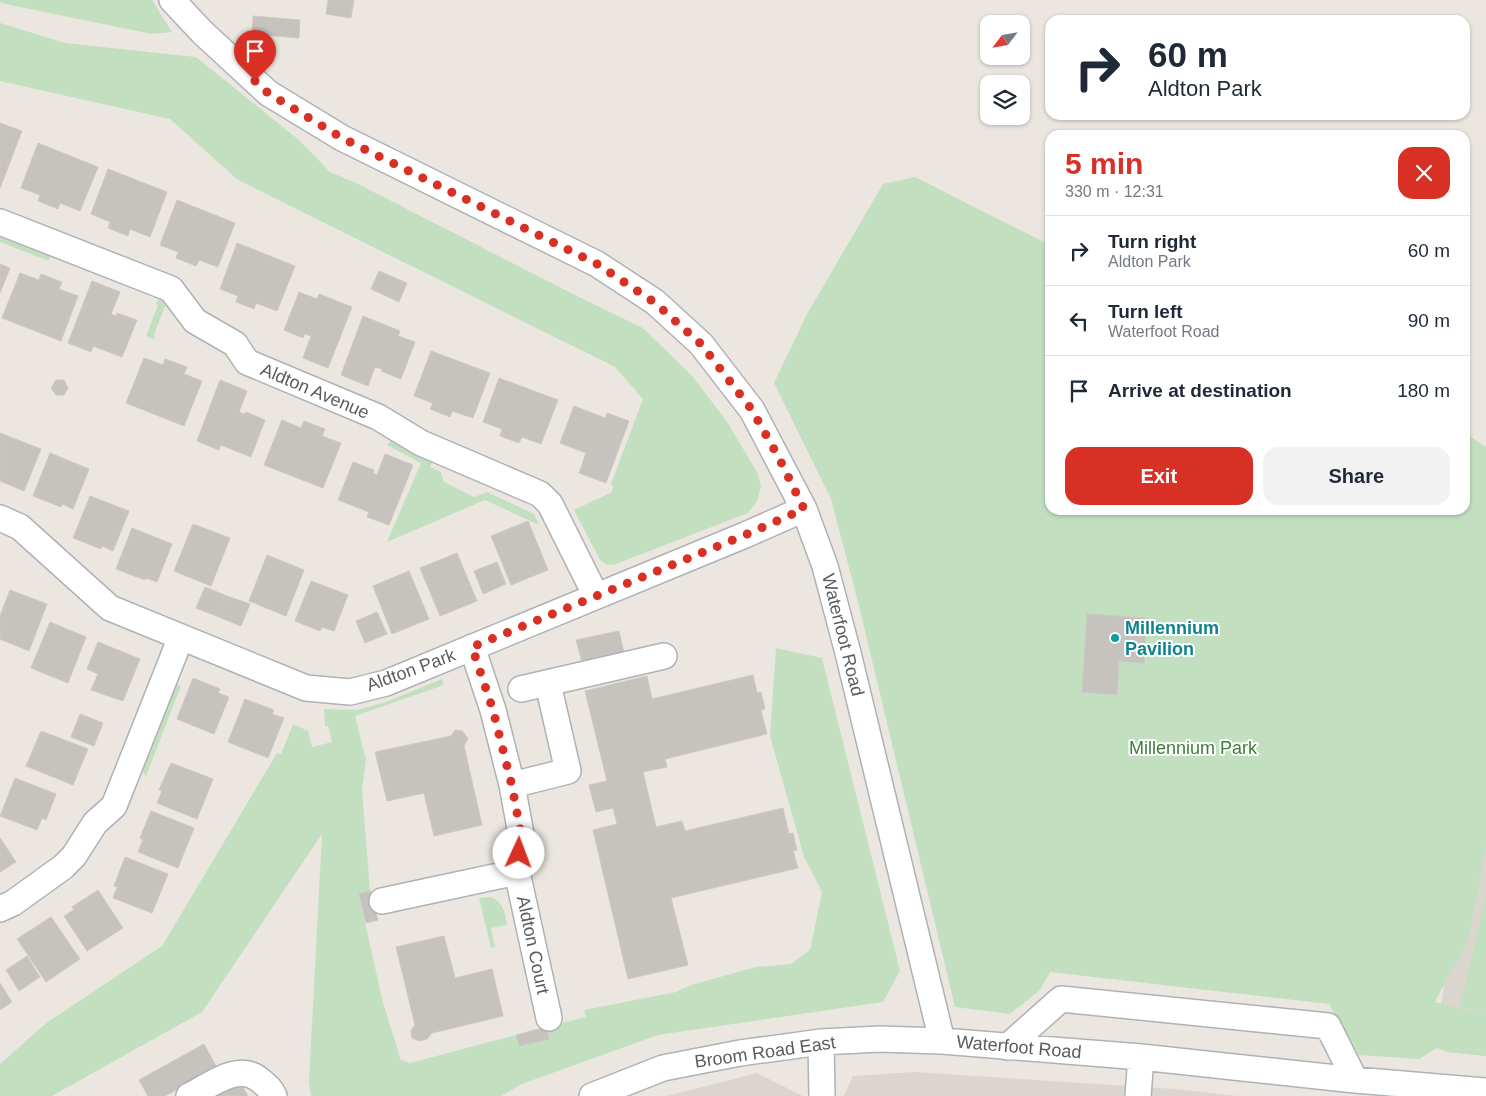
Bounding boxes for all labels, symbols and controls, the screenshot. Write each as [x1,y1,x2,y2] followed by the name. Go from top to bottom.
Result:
[980,15,1030,65] north arrow
[980,15,1030,125] map controls
[234,30,276,81] pin
[1065,35,1130,100] icon: right
[1148,35,1228,74] text: 60 m
[241,37,269,65] icon: arrive
[980,75,1030,125] button: layers
[1148,76,1262,101] text: Aldton Park
[1065,147,1143,180] text: 5 min
[1398,147,1450,199] button: close
[1065,183,1164,200] text: 330 m · 12:31
[1108,231,1196,252] text: Turn right
[1065,237,1093,265] icon: right
[1408,240,1450,261] text: 60 m
[1108,253,1191,270] text: Aldton Park
[1108,301,1183,322] text: Turn left
[1065,307,1093,335] icon: left
[1408,310,1450,331] text: 90 m
[1108,323,1219,340] text: Waterfoot Road
[258,359,372,423] street label: Aldton Avenue
[1065,377,1093,405] icon: arrive
[1108,380,1292,401] text: Arrive at destination
[1397,380,1450,401] text: 180 m
[1065,447,1253,505] button: Exit
[1263,447,1450,505] button: Share
[818,572,868,698] street label: Waterfoot Road
[1125,618,1219,659] place label: Millennium Pavilion
[1109,632,1121,644] marker: Millennium Pavilion
[364,644,459,695] street label: Aldton Park
[1129,738,1258,758] park label: Millennium Park
[492,826,544,878] position arrow
[513,894,553,996] street label: Aldton Court
[693,1032,837,1072] street label: Broom Road East
[956,1032,1082,1062] street label: Waterfoot Road

